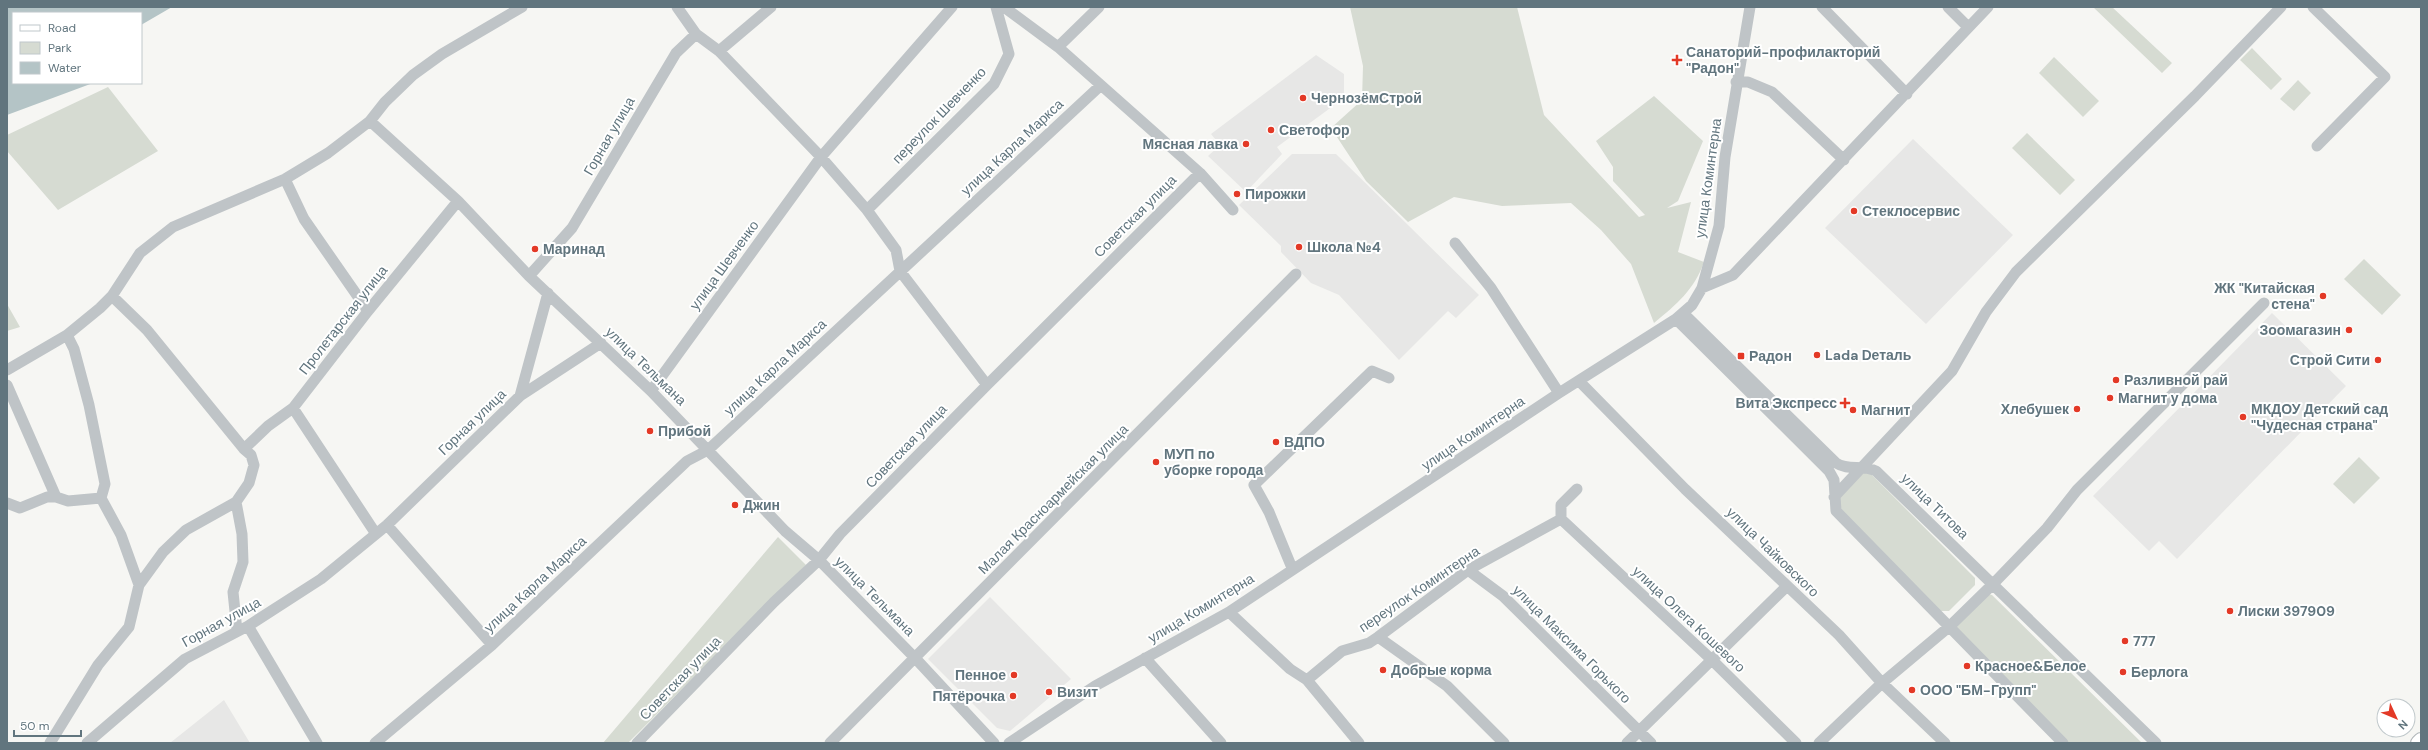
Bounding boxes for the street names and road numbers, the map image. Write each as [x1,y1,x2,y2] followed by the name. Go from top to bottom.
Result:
[888,63,990,167] street label: переулок Шевченко
[579,93,639,178] street label: Горная улица
[957,95,1067,199] street label: улица Карла Маркса
[1691,117,1725,239] street label: улица Коминтерна
[1090,171,1180,261] street label: Советская улица
[685,216,763,313] street label: улица Шевченко
[295,262,391,378] street label: Пролетарская улица
[720,315,830,419] street label: улица Карла Маркса
[602,323,690,409] street label: улица Тельмана
[434,385,510,459] street label: Горная улица
[1418,392,1528,474] street label: улица Коминтерна
[861,400,951,492] street label: Советская улица
[974,420,1132,578] street label: Малая Красноармейская улица
[1897,469,1973,543] street label: улица Титова
[1723,503,1823,601] street label: улица Чайковского
[480,532,590,636] street label: улица Карла Маркса
[1355,542,1483,636] street label: переулок Коминтерна
[831,552,919,640] street label: улица Тельмана
[1629,562,1749,676] street label: улица Олега Кошевого
[1145,569,1258,647] street label: улица Коминтерна
[1509,581,1635,707] street label: улица Максима Горького
[178,593,264,651] street label: Горная улица
[635,632,725,724] street label: Советская улица

